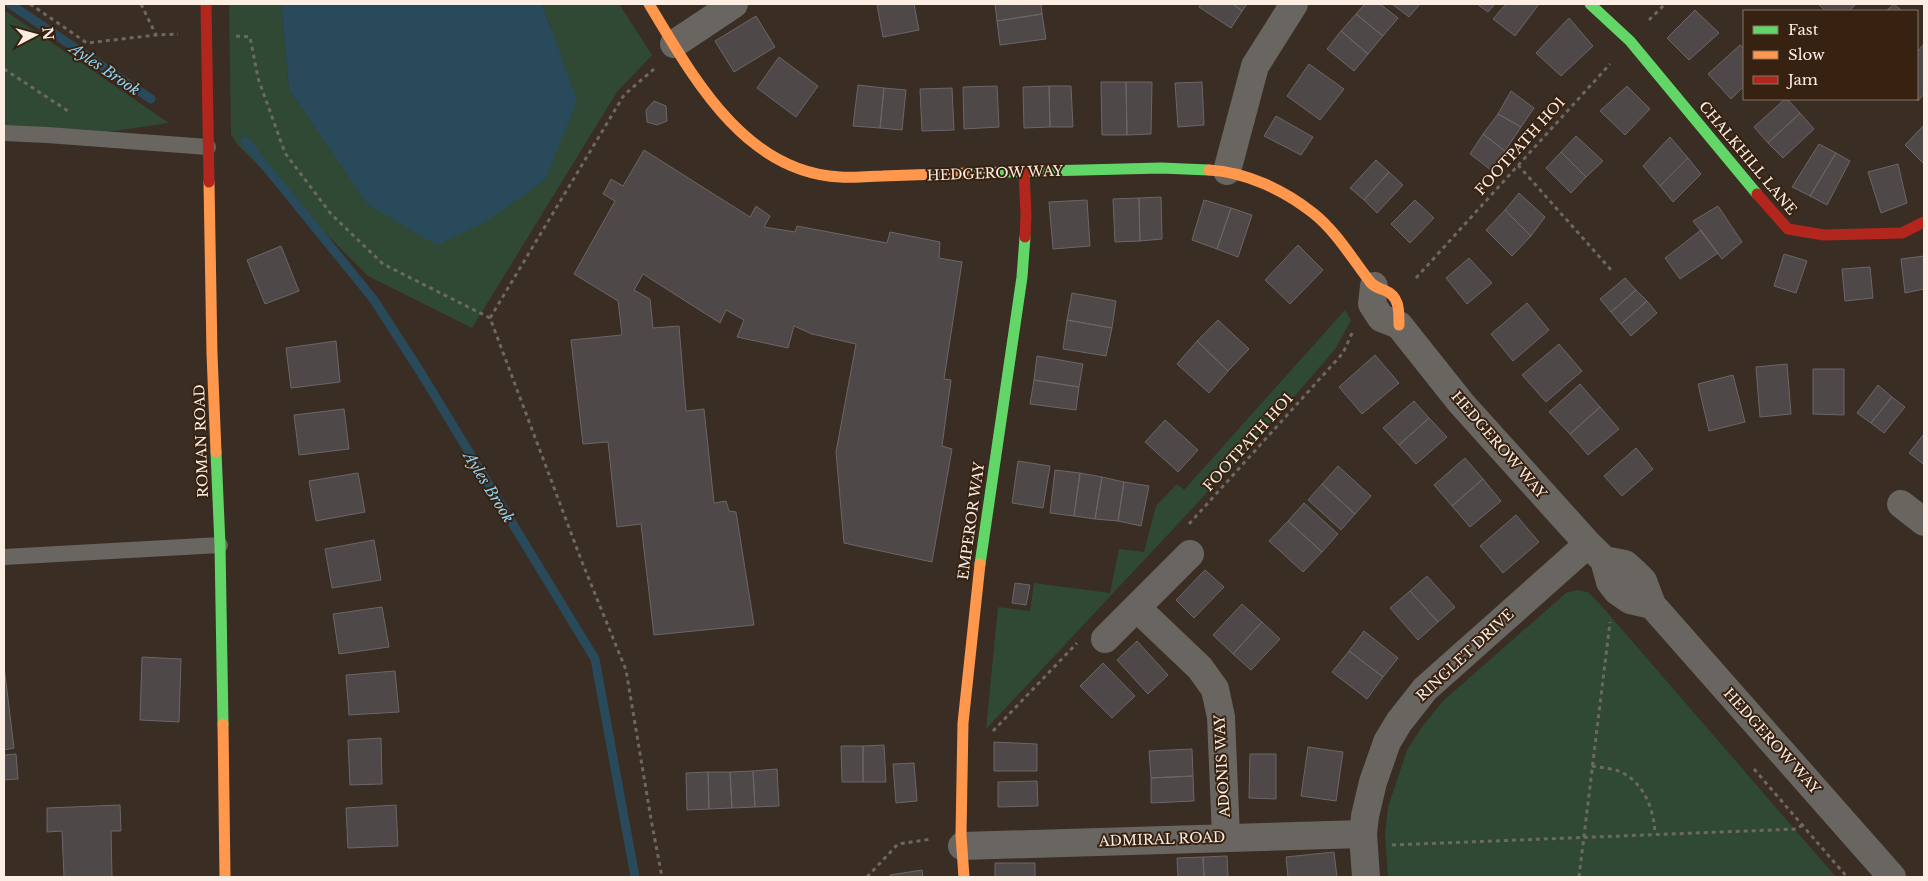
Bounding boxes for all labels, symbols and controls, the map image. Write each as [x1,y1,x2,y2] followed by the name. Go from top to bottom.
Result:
[10,10,60,60] north arrow
[1743,10,1918,100] legend
[1788,20,1819,39] text: Fast
[38,26,58,41] text: N
[65,37,144,99] water label: Ayles Brook
[1788,45,1825,64] text: Slow
[1786,70,1818,89] text: Jam
[1471,93,1569,199] street label: FOOTPATH HO1
[1695,98,1801,218] street label: CHALKHILL LANE
[927,162,1064,184] street label: HEDGEROW WAY
[190,384,212,498] street label: ROMAN ROAD
[1447,388,1551,503] street label: HEDGEROW WAY
[1199,389,1297,495] street label: FOOTPATH HO1
[459,446,518,526] water label: Ayles Brook
[954,460,988,581] street label: EMPEROR WAY
[1412,605,1518,705] street label: RINGLET DRIVE
[1720,684,1825,798] street label: HEDGEROW WAY
[1210,714,1234,819] street label: ADONIS WAY
[1097,828,1226,850] street label: ADMIRAL ROAD

